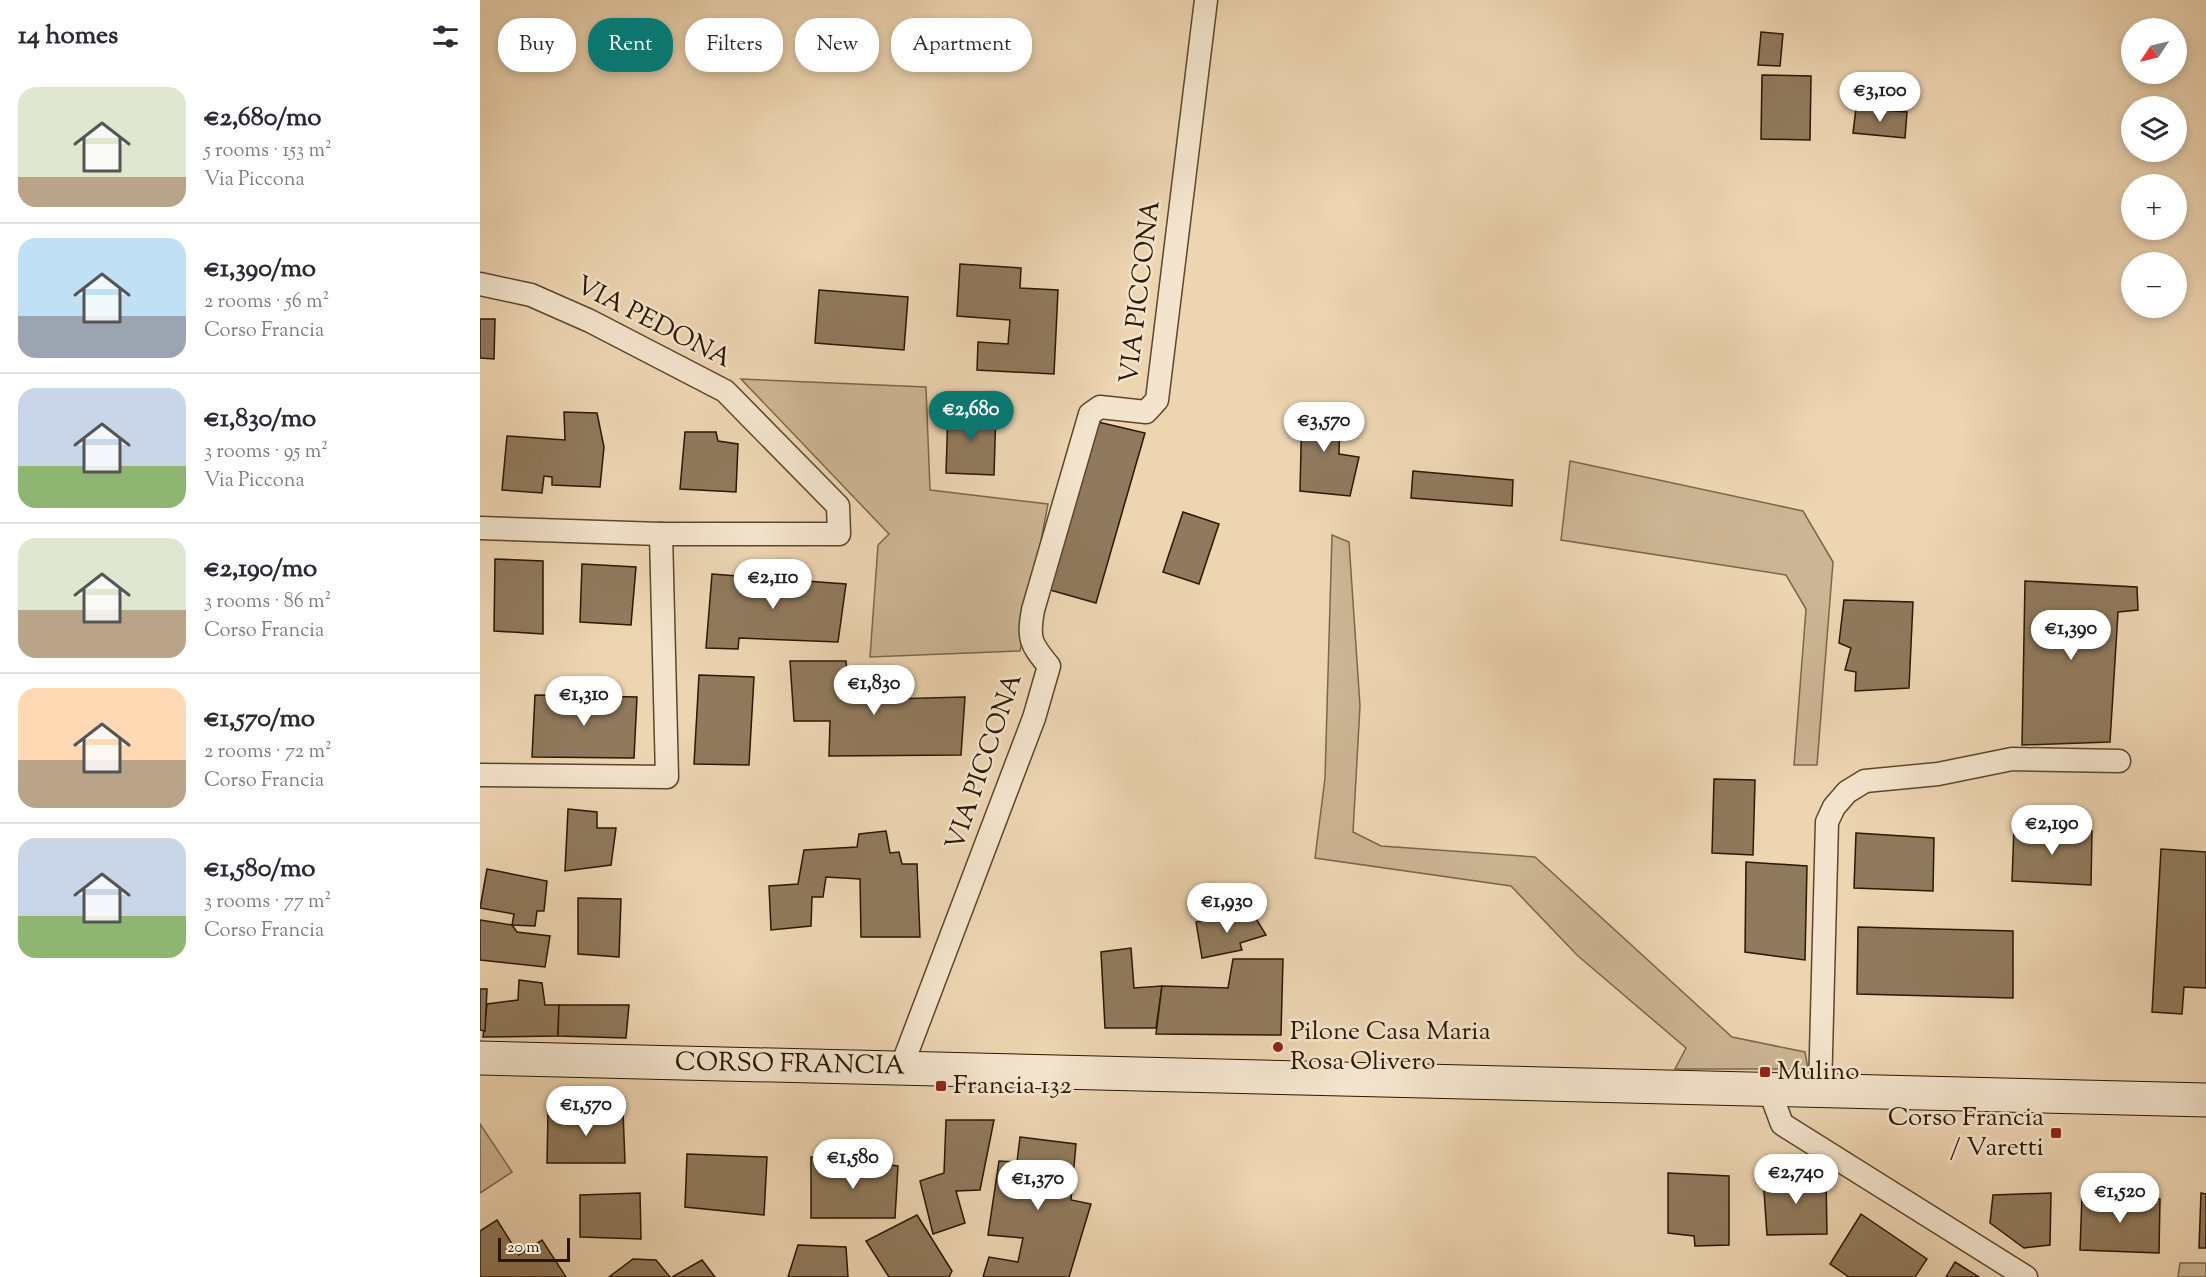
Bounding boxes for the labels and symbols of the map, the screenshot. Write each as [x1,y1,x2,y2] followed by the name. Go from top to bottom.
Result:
[2121,18,2187,84] north arrow
[1831,72,1929,123] pin: €3,100
[1111,198,1171,386] street label: VIA PICCONA
[569,268,737,378] street label: VIA PEDONA
[922,391,1020,442] pin: €2,680
[1275,402,1373,453] pin: €3,570
[724,559,822,610] pin: €2,110
[2022,610,2120,661] pin: €1,390
[825,665,923,716] pin: €1,830
[937,669,1033,855] street label: VIA PICCONA
[535,676,633,727] pin: €1,310
[2003,805,2101,856] pin: €2,190
[1178,883,1276,934] pin: €1,930
[1290,1014,1491,1081] place label: Pilone Casa Maria Rosa Olivero
[1271,1040,1285,1054] marker: Pilone Casa Maria Rosa Olivero
[675,1044,905,1086] street label: CORSO FRANCIA
[1777,1054,1859,1091] place label: Mulino
[1758,1065,1772,1079] marker: Mulino
[953,1068,1072,1105] place label: Francia 132
[934,1079,948,1093] marker: Francia 132
[537,1086,635,1137] pin: €1,570
[1888,1100,2044,1167] place label: Corso Francia / Varetti
[2049,1126,2063,1140] marker: Corso Francia / Varetti
[804,1139,902,1190] pin: €1,580
[1747,1154,1845,1205] pin: €2,740
[989,1160,1087,1211] pin: €1,370
[2071,1173,2169,1224] pin: €1,520
[498,1235,570,1262] scale bar

